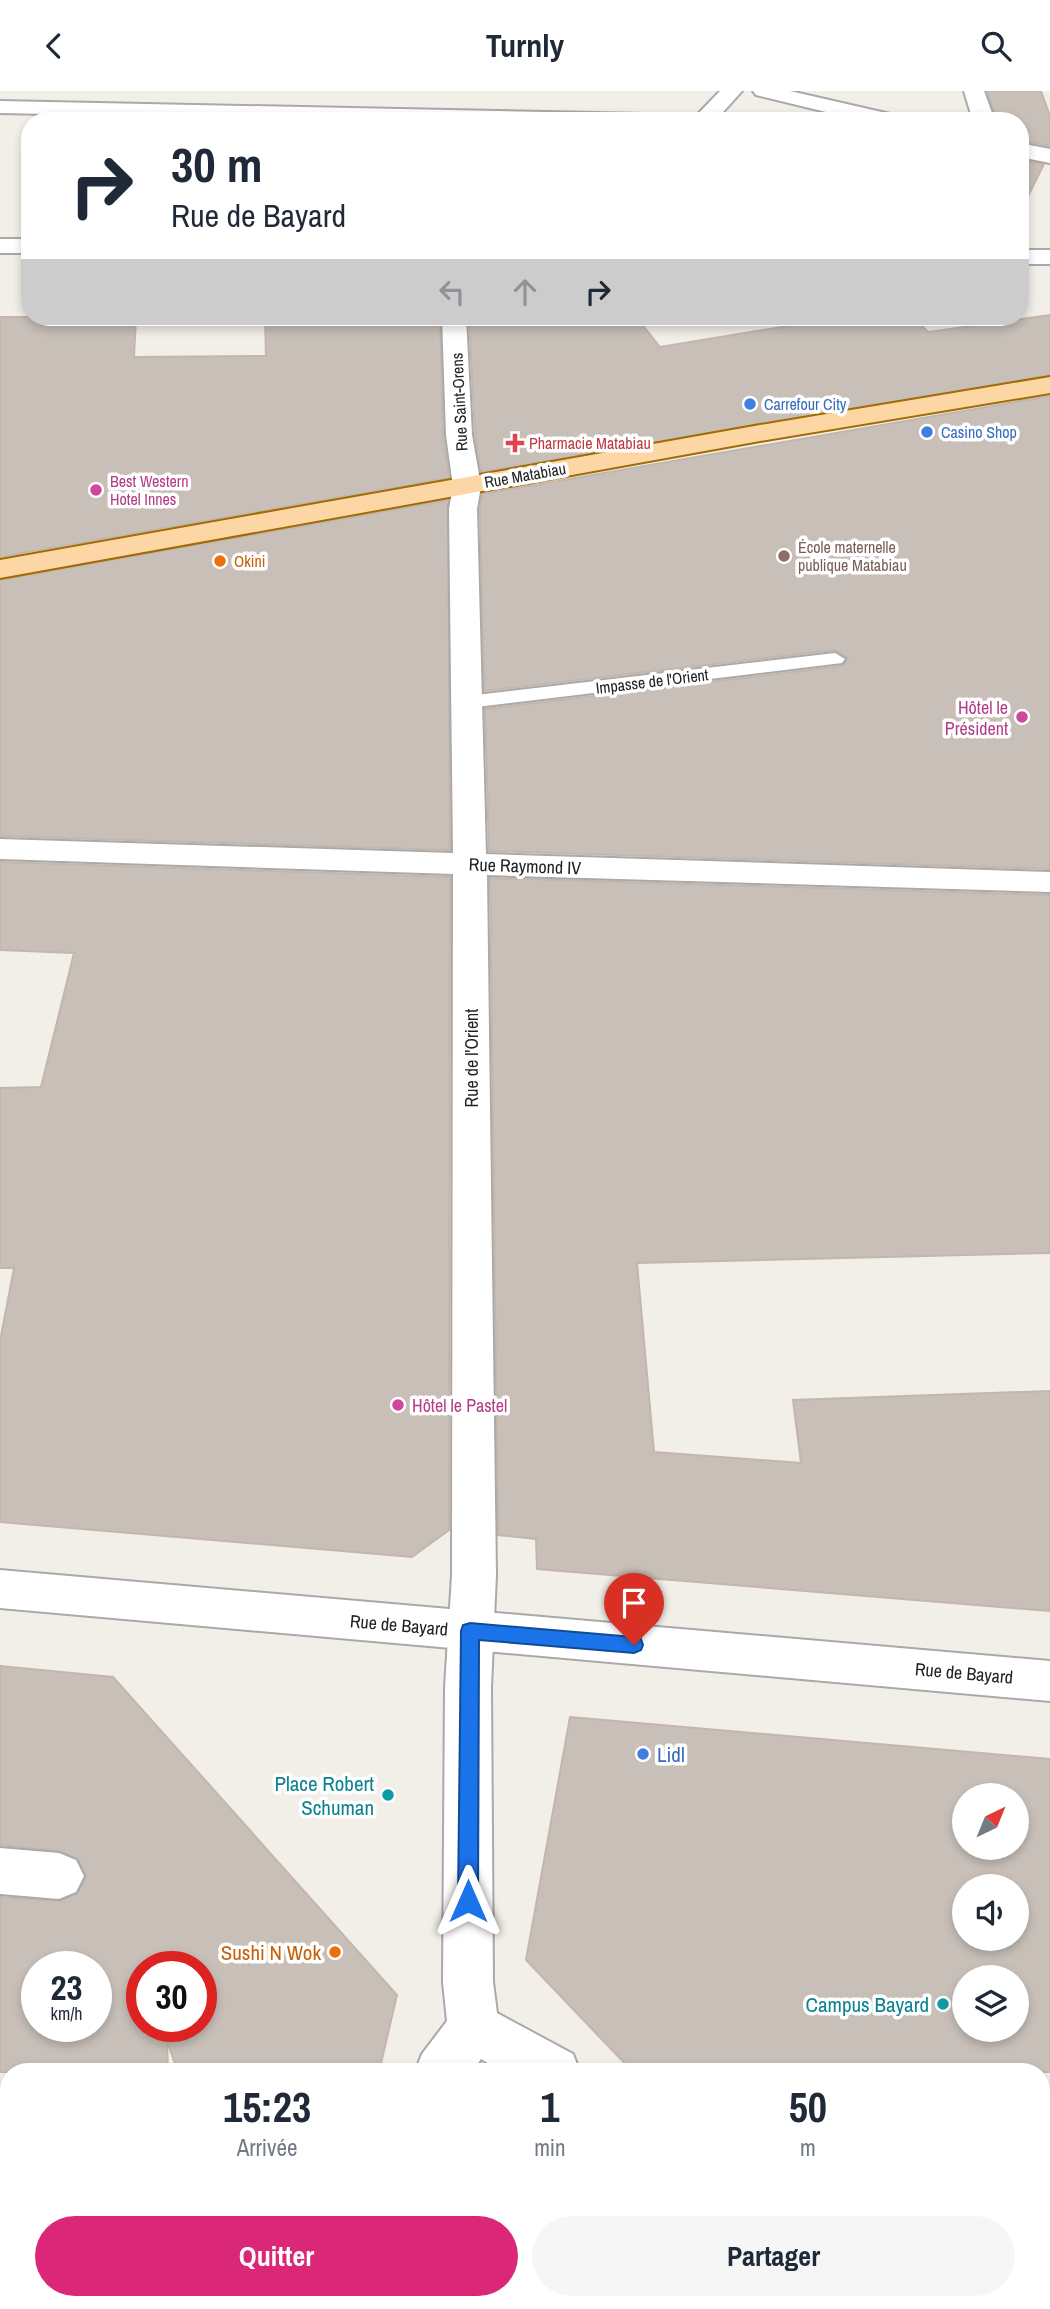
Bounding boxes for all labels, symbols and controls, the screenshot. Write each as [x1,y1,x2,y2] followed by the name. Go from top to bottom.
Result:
[486,24,564,67] text: Turnly
[35,27,73,65] icon: back
[977,27,1015,65] icon: search
[171,131,263,197] text: 30 m
[56,140,147,231] icon: right
[171,194,346,237] text: Rue de Bayard
[433,273,471,311] icon: left
[506,273,544,311] icon: ahead
[579,273,617,311] icon: right
[445,352,473,452] street label: Rue Saint-Orens
[764,393,847,415] place label: Carrefour City
[742,396,758,412] marker: Carrefour City
[941,421,1017,443] place label: Casino Shop
[919,424,935,440] marker: Casino Shop
[529,432,651,454] place label: Pharmacie Matabiau
[507,435,523,451] marker: Pharmacie Matabiau
[483,457,567,493] street label: Rue Matabiau
[110,470,189,510] place label: Best Western Hotel Innes
[88,482,104,498] marker: Best Western Hotel Innes
[798,536,907,576] place label: École maternelle publique Matabiau
[776,548,792,564] marker: École maternelle publique Matabiau
[234,550,265,572] place label: Okini
[212,553,228,569] marker: Okini
[594,663,710,699] street label: Impasse de l'Orient
[945,695,1008,741] place label: Hôtel le Président
[1014,709,1030,725] marker: Hôtel le Président
[468,852,582,880] street label: Rue Raymond IV
[459,1009,484,1107] street label: Rue de l'Orient
[412,1393,507,1418] place label: Hôtel le Pastel
[390,1397,406,1413] marker: Hôtel le Pastel
[604,1573,664,1645] pin
[615,1584,653,1622] icon: arrive
[349,1608,449,1642] street label: Rue de Bayard
[914,1656,1014,1690] street label: Rue de Bayard
[657,1740,685,1769] place label: Lidl
[635,1746,651,1762] marker: Lidl
[274,1769,374,1822] place label: Place Robert Schuman
[952,1783,1029,1860] north arrow
[952,1783,1029,2042] map controls
[380,1787,396,1803] marker: Place Robert Schuman
[431,1864,505,1938] position arrow
[952,1874,1029,1951] button: sound
[221,1938,321,1967] place label: Sushi N Wok
[327,1944,343,1960] marker: Sushi N Wok
[126,1951,217,2042] speed limit sign: 30
[51,1964,82,2011] text: 23
[952,1965,1029,2042] button: layers
[806,1990,929,2019] place label: Campus Bayard
[935,1996,951,2012] marker: Campus Bayard
[51,2001,83,2026] text: km/h
[223,2079,311,2135] text: 15:23
[540,2079,559,2135] text: 1
[789,2079,827,2135] text: 50
[237,2132,297,2163] text: Arrivée
[534,2132,566,2163] text: min
[800,2132,816,2163] text: m
[35,2216,518,2296] button: Quitter
[532,2216,1015,2296] button: Partager

